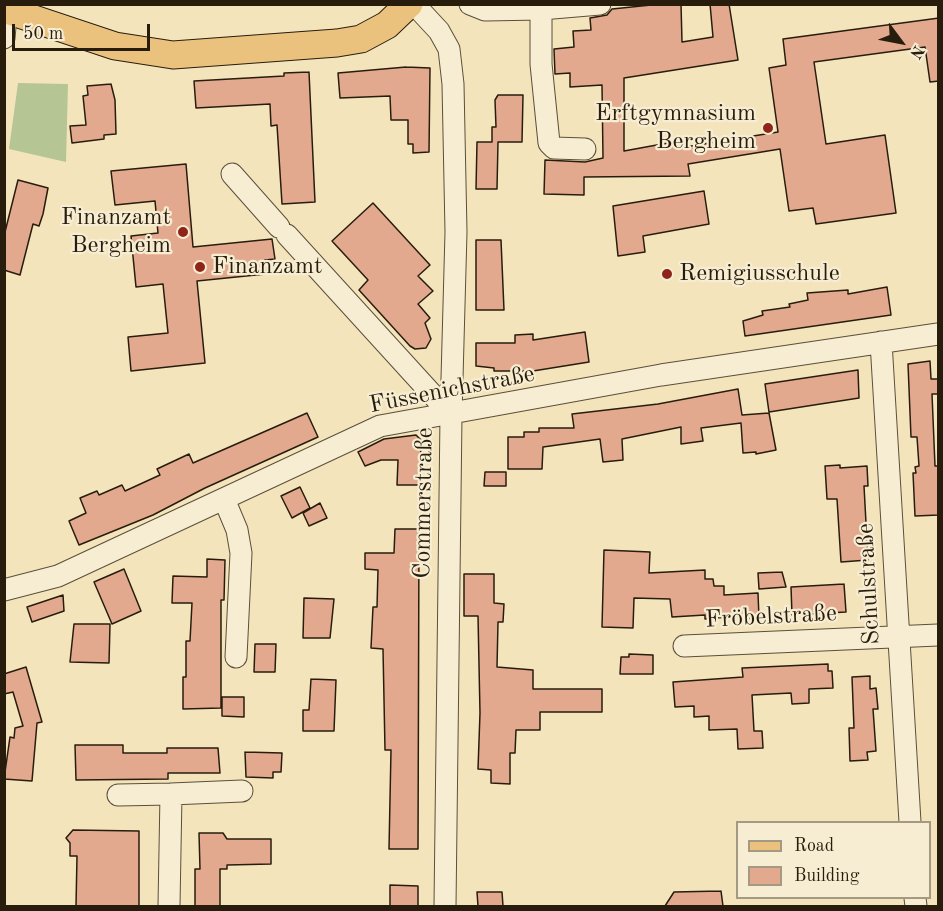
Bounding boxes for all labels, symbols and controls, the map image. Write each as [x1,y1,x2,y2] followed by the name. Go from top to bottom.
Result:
[15,12,153,50] scale bar
[871,12,931,72] north arrow
[23,25,63,43] text: 50 m
[906,42,926,61] text: N
[595,100,756,156] place label: Erftgymnasium Bergheim
[761,121,775,135] marker: Erftgymnasium Bergheim
[61,204,171,260] place label: Finanzamt Bergheim
[176,225,190,239] marker: Finanzamt Bergheim
[212,253,322,281] place label: Finanzamt
[193,260,207,274] marker: Finanzamt
[679,260,840,288] place label: Remigiusschule
[660,267,674,281] marker: Remigiusschule
[367,360,537,420] street label: Füssenichstraße
[408,427,440,579] street label: Commerstraße
[851,522,887,646] street label: Schulstraße
[704,599,838,635] street label: Fröbelstraße
[736,821,931,899] legend
[794,837,834,855] text: Road
[794,867,859,885] text: Building

